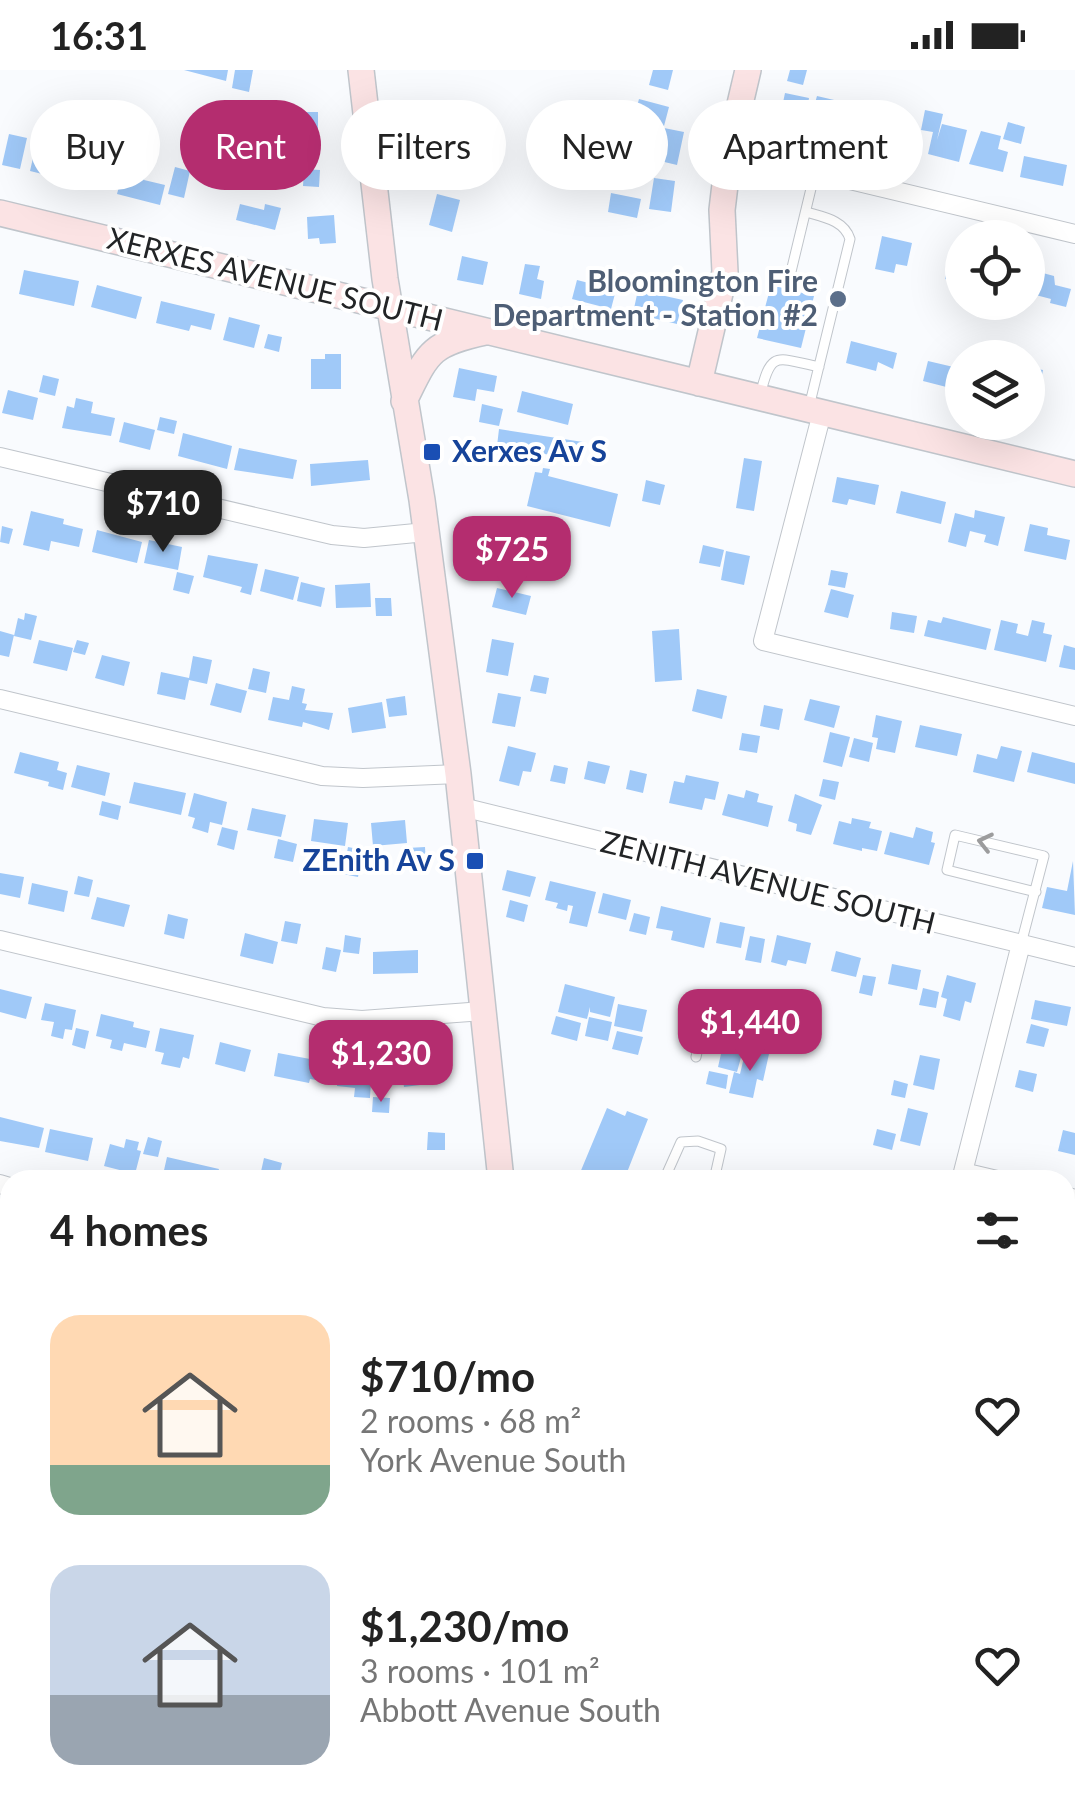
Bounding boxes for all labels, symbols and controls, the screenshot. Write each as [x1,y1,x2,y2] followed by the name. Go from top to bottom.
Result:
[50,12,148,58] text: 16:31
[30,100,160,190] chip: Buy
[180,100,321,190] chip: Rent
[341,100,506,190] chip: Filters
[526,100,668,190] chip: New
[688,100,923,190] chip: Apartment
[104,219,447,337] street label: XERXES AVENUE SOUTH
[945,220,1045,440] map controls
[945,220,1045,320] button: locate
[492,262,818,332] place label: Bloomington Fire Department - Station #2
[827,288,849,310] marker: Bloomington Fire Department - Station #2
[945,340,1045,440] button: layers
[452,432,607,468] place label: Xerxes Av S
[421,441,443,463] marker: Xerxes Av S
[104,470,222,555] pin: $710
[126,483,200,522] text: $710
[453,516,571,601] pin: $725
[475,529,549,568] text: $725
[598,822,939,940] street label: ZENITH AVENUE SOUTH
[977,833,994,854] one-way arrow
[303,841,455,877] place label: ZEnith Av S
[464,850,486,872] marker: ZEnith Av S
[669,989,831,1074] pin: $1,440
[700,1002,800,1041] text: $1,440
[300,1020,462,1105] pin: $1,230
[331,1033,431,1072] text: $1,230
[970,1203,1025,1258] icon: filters
[50,1205,208,1255] text: 4 homes
[360,1351,535,1401] text: $710/mo
[130,1355,250,1475] icon: home
[970,1388,1025,1443] icon: heart
[360,1401,581,1440] text: 2 rooms · 68 m²
[360,1440,626,1479] text: York Avenue South
[360,1601,569,1651] text: $1,230/mo
[130,1605,250,1725] icon: home
[970,1638,1025,1693] icon: heart
[360,1651,600,1690] text: 3 rooms · 101 m²
[360,1690,661,1729] text: Abbott Avenue South

